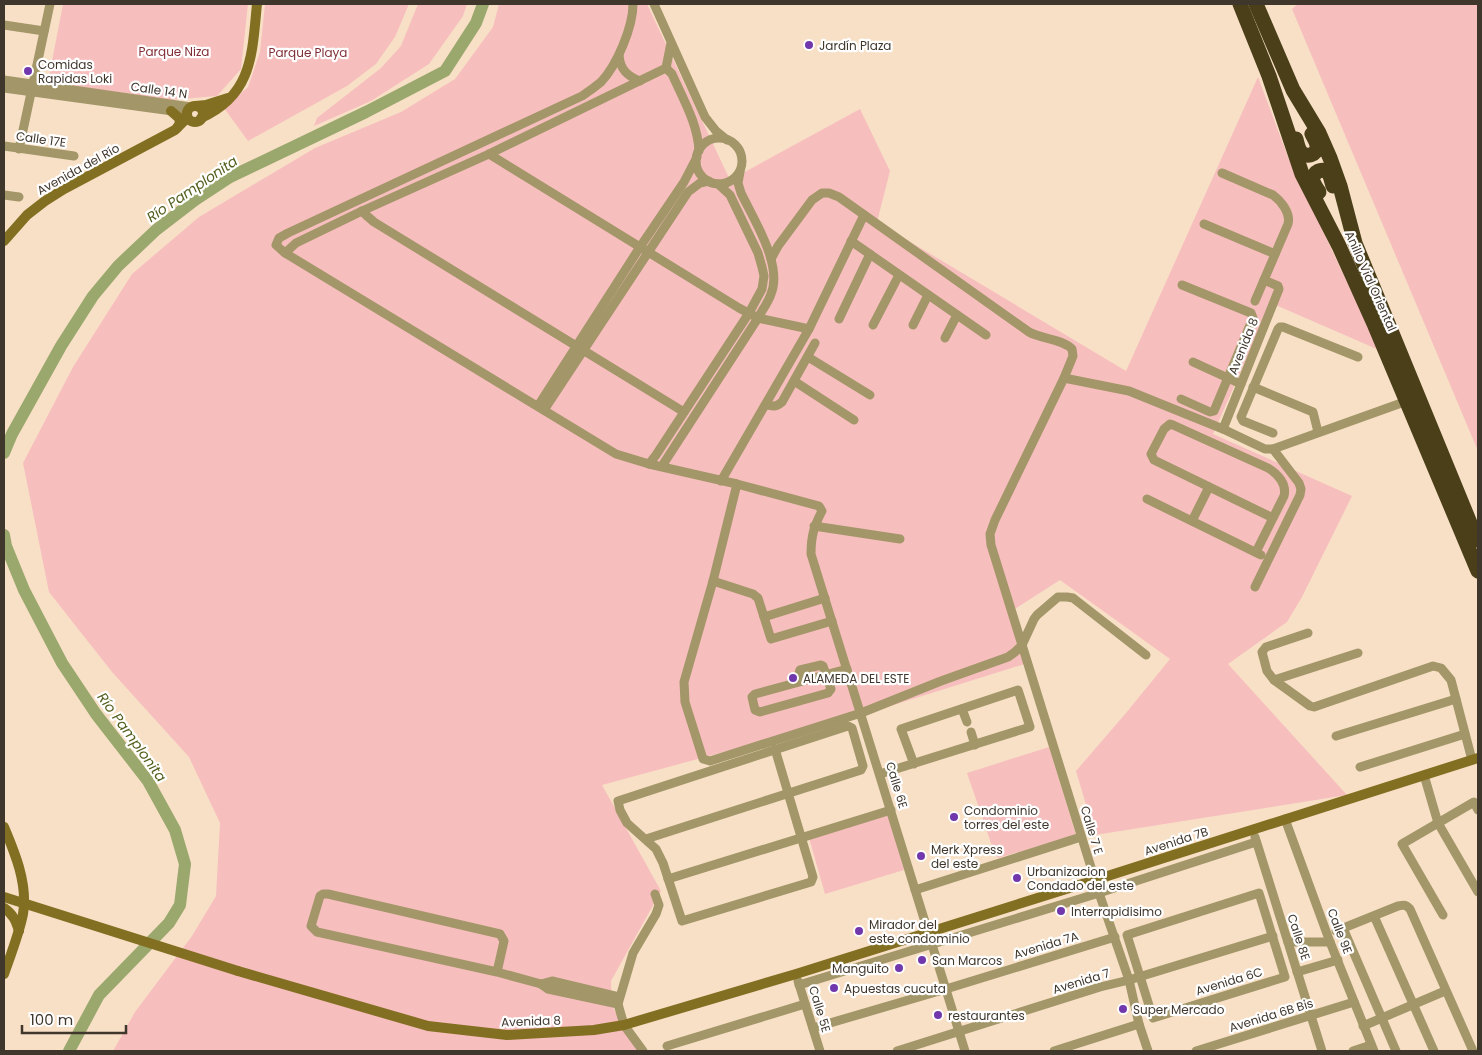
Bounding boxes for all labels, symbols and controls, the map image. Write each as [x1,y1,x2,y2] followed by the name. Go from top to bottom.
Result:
[819,37,891,54] place label: Jardín Plaza
[803,39,815,51] marker: Jardín Plaza
[139,43,209,60] park label: Parque Niza
[269,44,347,61] park label: Parque Playa
[38,56,112,87] place label: Comidas Rapidas Loki
[22,65,34,77] marker: Comidas Rapidas Loki
[130,78,188,102] street label: Calle 14 N
[15,127,67,151] street label: Calle 17E
[34,139,123,199] street label: Avenida del Río
[143,151,242,227] water label: Río Pamplonita
[1341,228,1401,334] street label: Anillo Vial Oriental
[1224,315,1262,377] street label: Avenida 8
[803,670,910,687] place label: ALAMEDA DEL ESTE
[787,672,799,684] marker: ALAMEDA DEL ESTE
[93,688,172,786] water label: Río Pamplonita
[882,760,912,810] street label: Calle 6E
[964,802,1049,833] place label: Condominio torres del este
[1077,804,1107,856] street label: Calle 7 E
[948,811,960,823] marker: Condominio torres del este
[1142,823,1210,859] street label: Avenida 7B
[931,841,1003,872] place label: Merk Xpress del este
[915,850,927,862] marker: Merk Xpress del este
[1027,863,1134,894] place label: Urbanizacion Condado del este
[1011,872,1023,884] marker: Urbanizacion Condado del este
[1071,903,1162,920] place label: Interrapidisimo
[1055,905,1067,917] marker: Interrapidisimo
[1324,906,1356,956] street label: Calle 9E
[1284,912,1314,962] street label: Calle 8E
[869,916,970,947] place label: Mirador del este condominio
[853,925,865,937] marker: Mirador del este condominio
[1011,927,1081,963] street label: Avenida 7A
[932,952,1002,969] place label: San Marcos
[916,954,928,966] marker: San Marcos
[832,960,889,977] place label: Manguito
[893,962,905,974] marker: Manguito
[1193,963,1265,999] street label: Avenida 6C
[1050,964,1112,998] street label: Avenida 7
[844,980,946,997] place label: Apuestas cucuta
[828,982,840,994] marker: Apuestas cucuta
[805,984,835,1034] street label: Calle 5E
[1227,994,1315,1036] street label: Avenida 6B Bis
[1133,1001,1225,1018] place label: Super Mercado
[22,1002,126,1034] scale bar
[1117,1003,1129,1015] marker: Super Mercado
[948,1007,1025,1024] place label: restaurantes
[30,1009,73,1030] text: 100 m
[932,1009,944,1021] marker: restaurantes
[501,1011,561,1031] street label: Avenida 8

